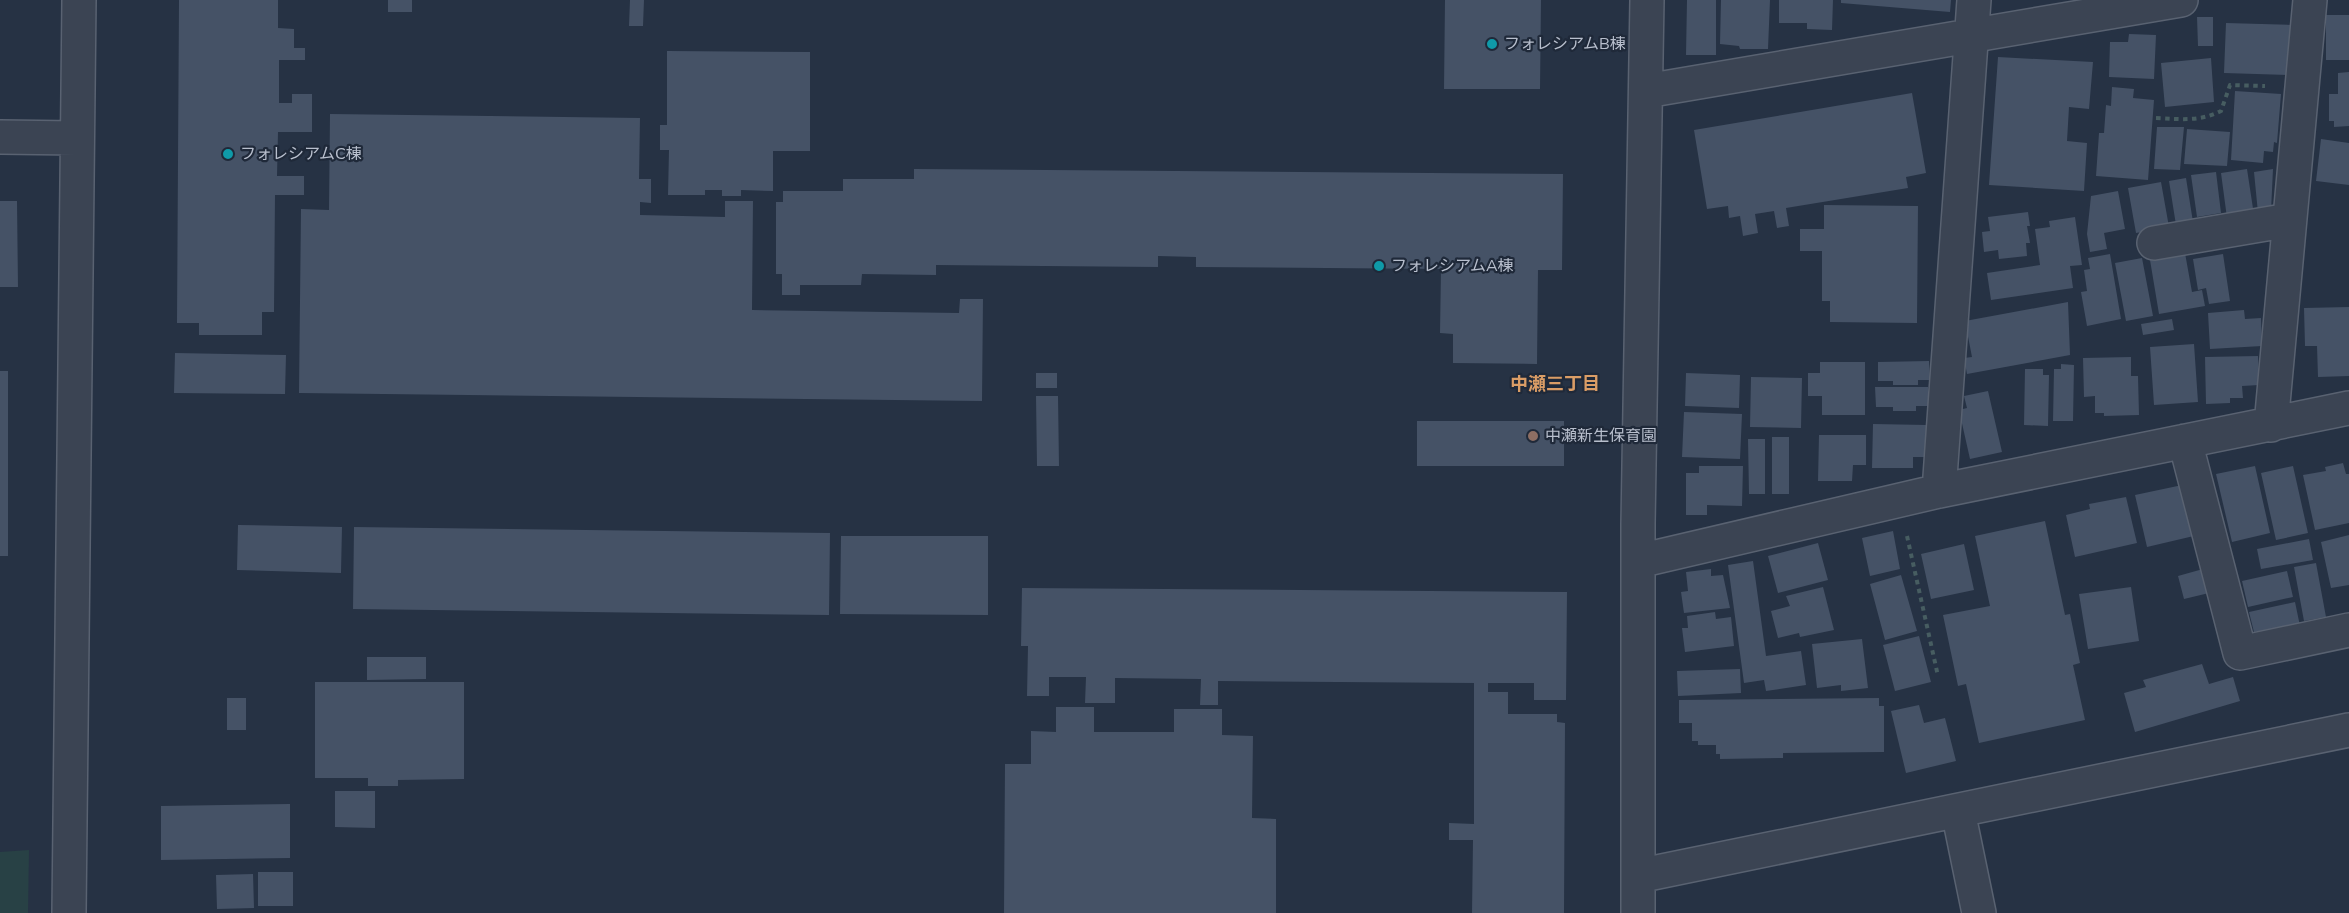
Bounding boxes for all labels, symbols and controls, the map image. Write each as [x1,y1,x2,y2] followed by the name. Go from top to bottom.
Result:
[1504,33,1626,55] place label: フォレシアムB棟
[1485,37,1499,51] marker: フォレシアムB棟
[240,143,362,165] place label: フォレシアムC棟
[221,147,235,161] marker: フォレシアムC棟
[1391,255,1514,277] place label: フォレシアムA棟
[1372,259,1386,273] marker: フォレシアムA棟
[1510,372,1600,396] district label: 中瀬三丁目
[1545,425,1657,447] place label: 中瀬新生保育園
[1526,429,1540,443] marker: 中瀬新生保育園

